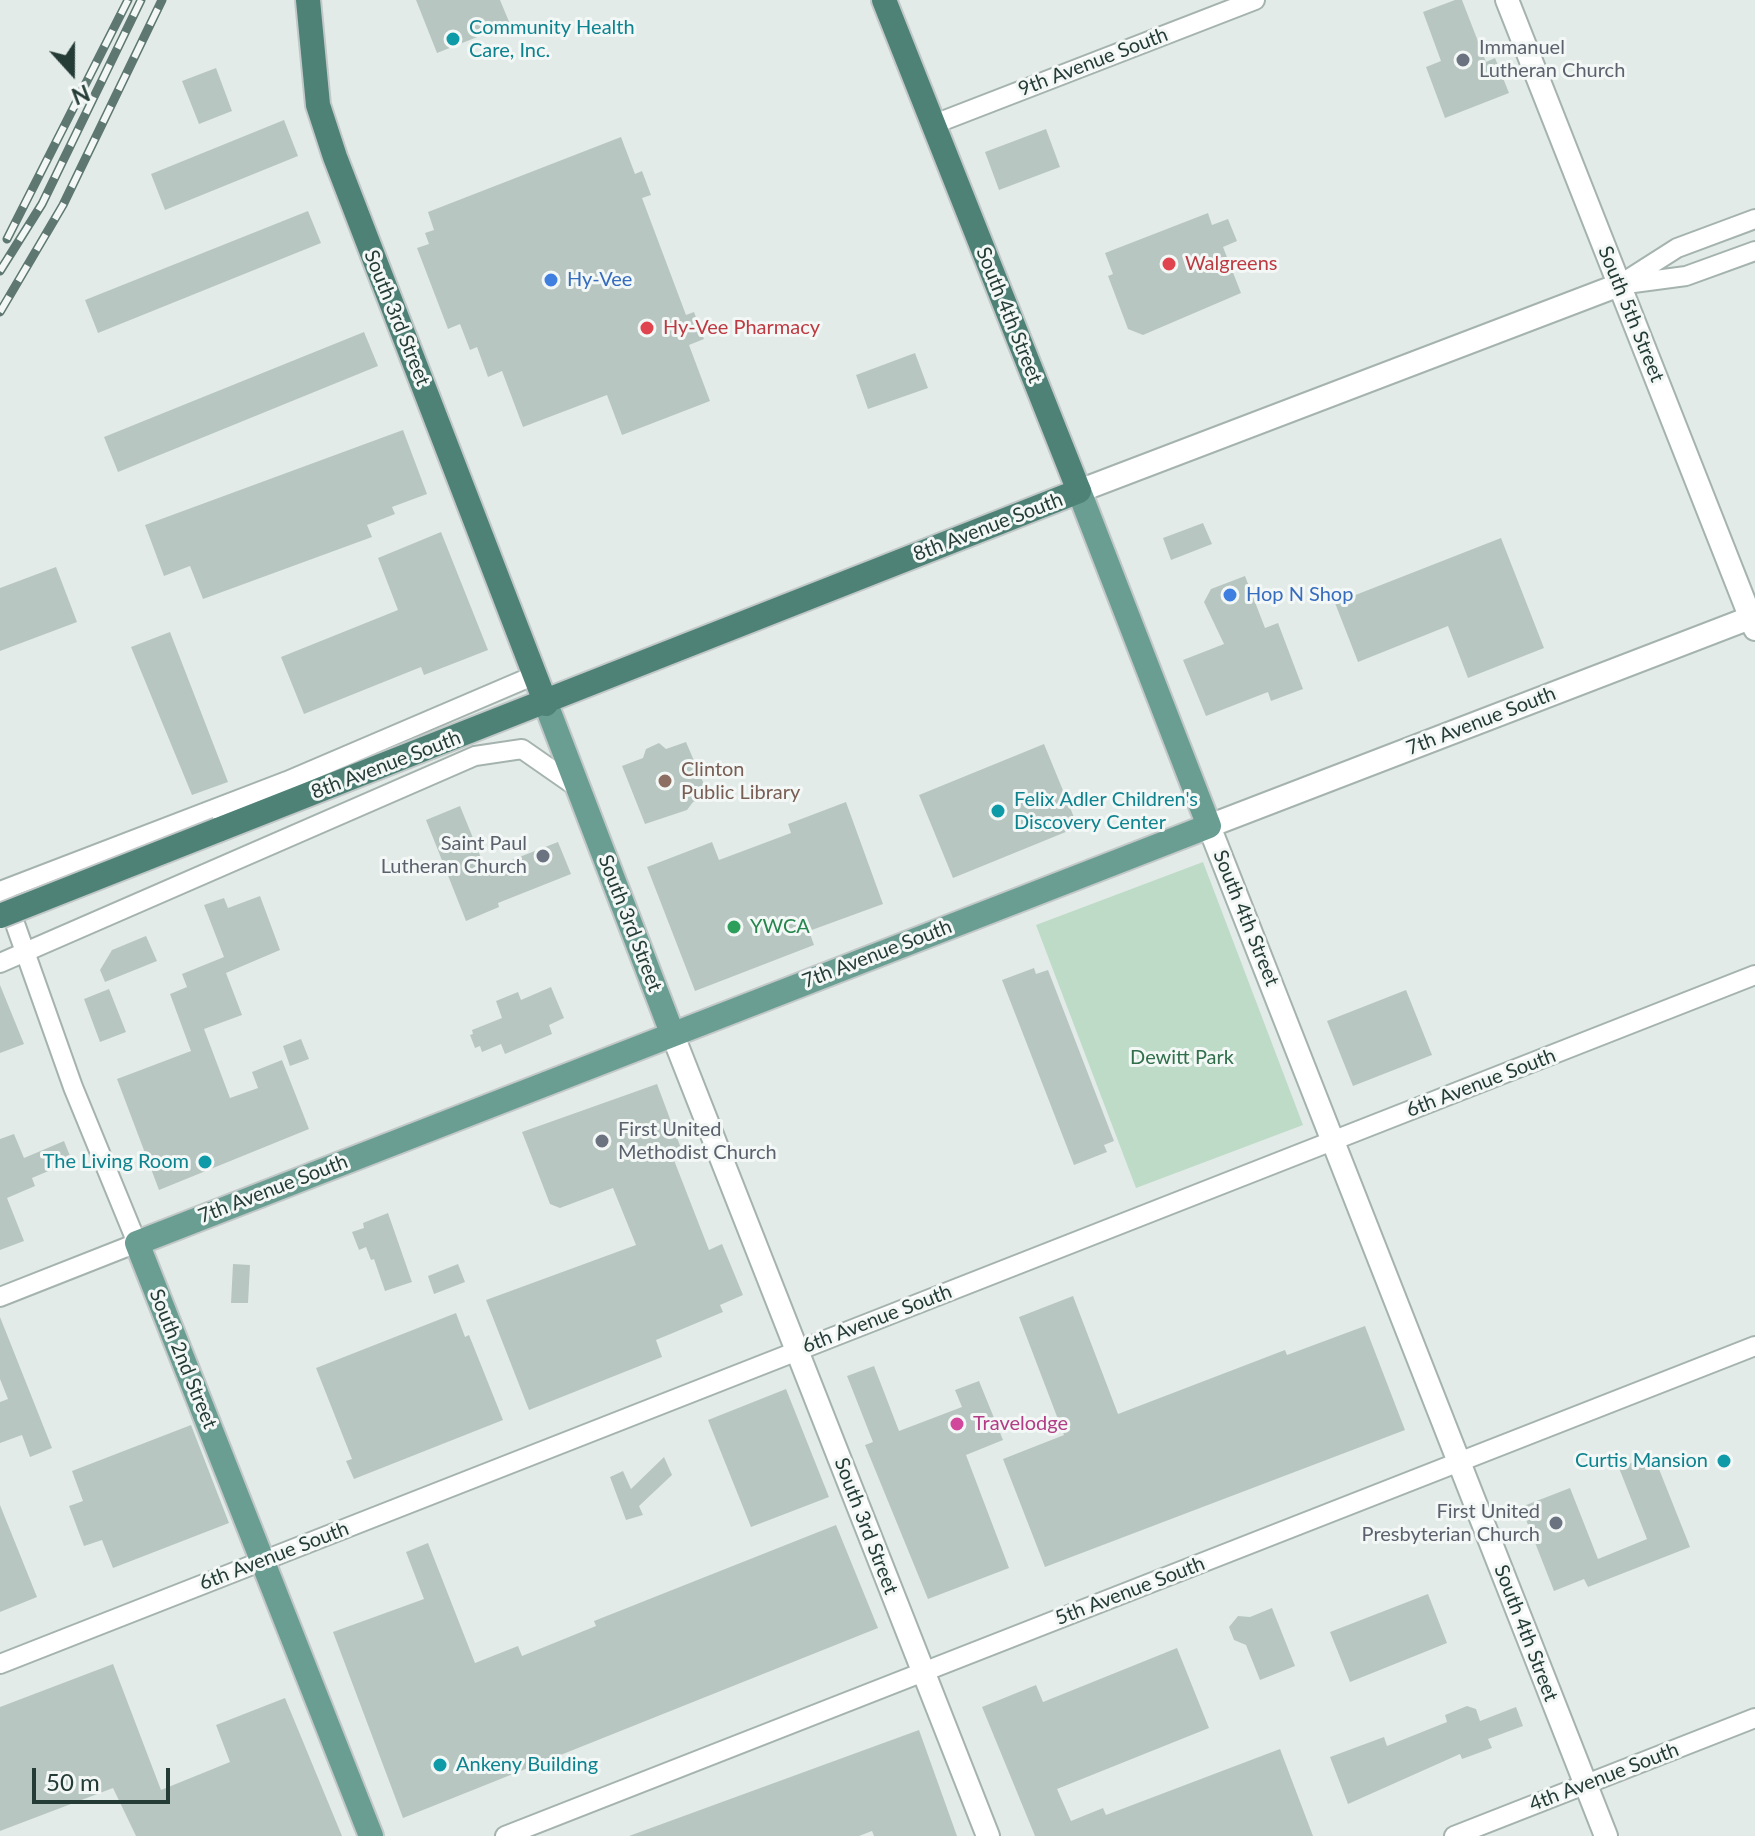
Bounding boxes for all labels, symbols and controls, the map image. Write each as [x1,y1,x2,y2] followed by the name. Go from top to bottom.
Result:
[469,16,635,63] place label: Community Health Care, Inc.
[1015,22,1171,102] street label: 9th Avenue South
[444,30,462,48] marker: Community Health Care, Inc.
[32,32,112,112] north arrow
[1479,36,1625,83] place label: Immanuel Lutheran Church
[1454,51,1472,69] marker: Immanuel Lutheran Church
[68,79,94,111] text: N
[1593,243,1669,385] street label: South 5th Street
[971,244,1047,386] street label: South 4th Street
[359,247,435,389] street label: South 3rd Street
[1185,252,1277,276] place label: Walgreens
[1160,255,1178,273] marker: Walgreens
[567,268,632,292] place label: Hy-Vee
[542,271,560,289] marker: Hy-Vee
[663,316,820,340] place label: Hy-Vee Pharmacy
[638,319,656,337] marker: Hy-Vee Pharmacy
[910,487,1066,567] street label: 8th Avenue South
[1246,583,1353,607] place label: Hop N Shop
[1221,586,1239,604] marker: Hop N Shop
[1403,681,1559,761] street label: 7th Avenue South
[308,725,464,805] street label: 8th Avenue South
[681,758,800,805] place label: Clinton Public Library
[656,772,674,790] marker: Clinton Public Library
[1014,788,1198,835] place label: Felix Adler Children's Discovery Center
[989,802,1007,820] marker: Felix Adler Children's Discovery Center
[381,832,527,879] place label: Saint Paul Lutheran Church
[534,847,552,865] marker: Saint Paul Lutheran Church
[1208,847,1284,989] street label: South 4th Street
[593,851,667,995] street label: South 3rd Street
[799,914,955,994] street label: 7th Avenue South
[750,915,810,939] place label: YWCA
[725,918,743,936] marker: YWCA
[1403,1043,1559,1123] street label: 6th Avenue South
[1130,1046,1234,1070] park label: Dewitt Park
[618,1118,777,1165] place label: First United Methodist Church
[593,1132,611,1150] marker: First United Methodist Church
[195,1149,351,1229] street label: 7th Avenue South
[43,1150,189,1174] place label: The Living Room
[196,1153,214,1171] marker: The Living Room
[799,1279,955,1359] street label: 6th Avenue South
[144,1286,222,1432] street label: South 2nd Street
[973,1412,1068,1436] place label: Travelodge
[948,1415,966,1433] marker: Travelodge
[1575,1449,1708,1473] place label: Curtis Mansion
[1715,1452,1733,1470] marker: Curtis Mansion
[829,1454,903,1598] street label: South 3rd Street
[1362,1500,1540,1547] place label: First United Presbyterian Church
[1547,1514,1565,1532] marker: First United Presbyterian Church
[196,1516,352,1596] street label: 6th Avenue South
[1052,1551,1208,1631] street label: 5th Avenue South
[1489,1561,1563,1705] street label: South 4th Street
[1526,1737,1682,1817] street label: 4th Avenue South
[36,1752,174,1802] scale bar
[456,1753,598,1777] place label: Ankeny Building
[431,1756,449,1774] marker: Ankeny Building
[46,1767,100,1796] text: 50 m

